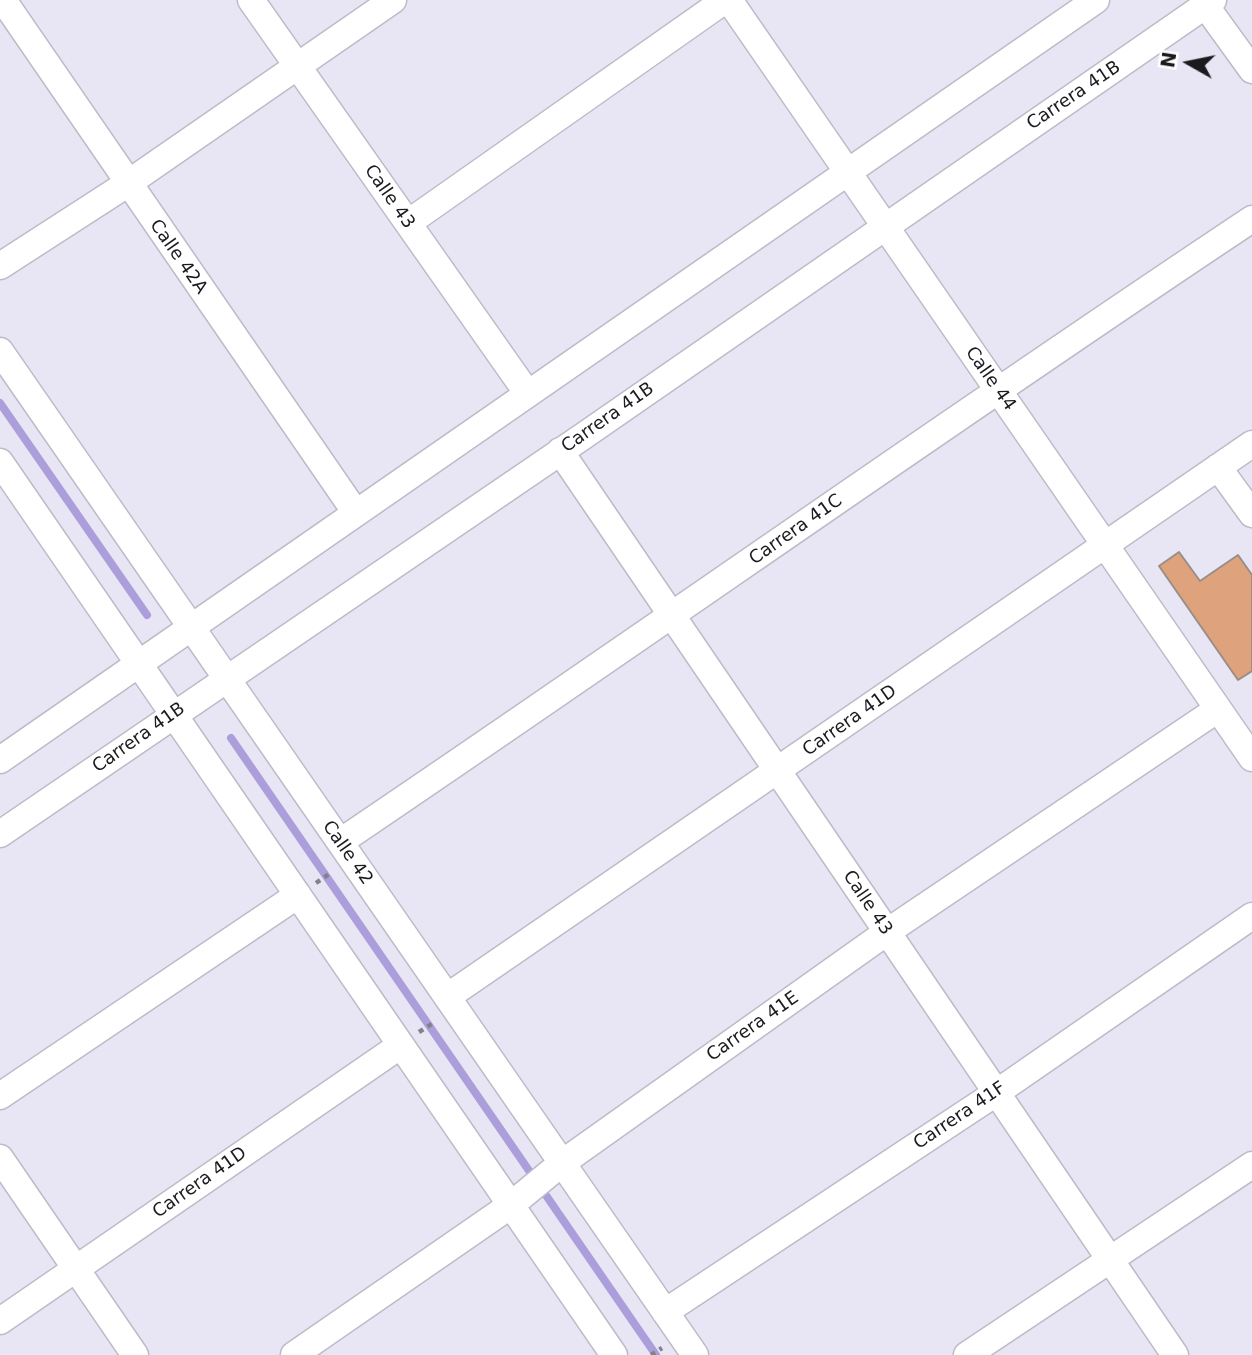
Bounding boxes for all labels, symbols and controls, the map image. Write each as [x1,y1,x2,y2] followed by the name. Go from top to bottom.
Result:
[1154,28,1224,98] north arrow
[1156,50,1180,69] text: N
[1023,57,1125,135] street label: Carrera 41B
[359,161,419,233] street label: Calle 43
[145,216,211,298] street label: Calle 42A
[960,343,1020,415] street label: Calle 44
[558,378,658,458] street label: Carrera 41B
[745,490,847,570] street label: Carrera 41C
[799,681,901,761] street label: Carrera 41D
[89,698,189,778] street label: Carrera 41B
[317,817,377,889] street label: Calle 42
[838,867,896,939] street label: Calle 43
[703,987,803,1067] street label: Carrera 41E
[910,1077,1010,1155] street label: Carrera 41F
[149,1143,251,1223] street label: Carrera 41D

